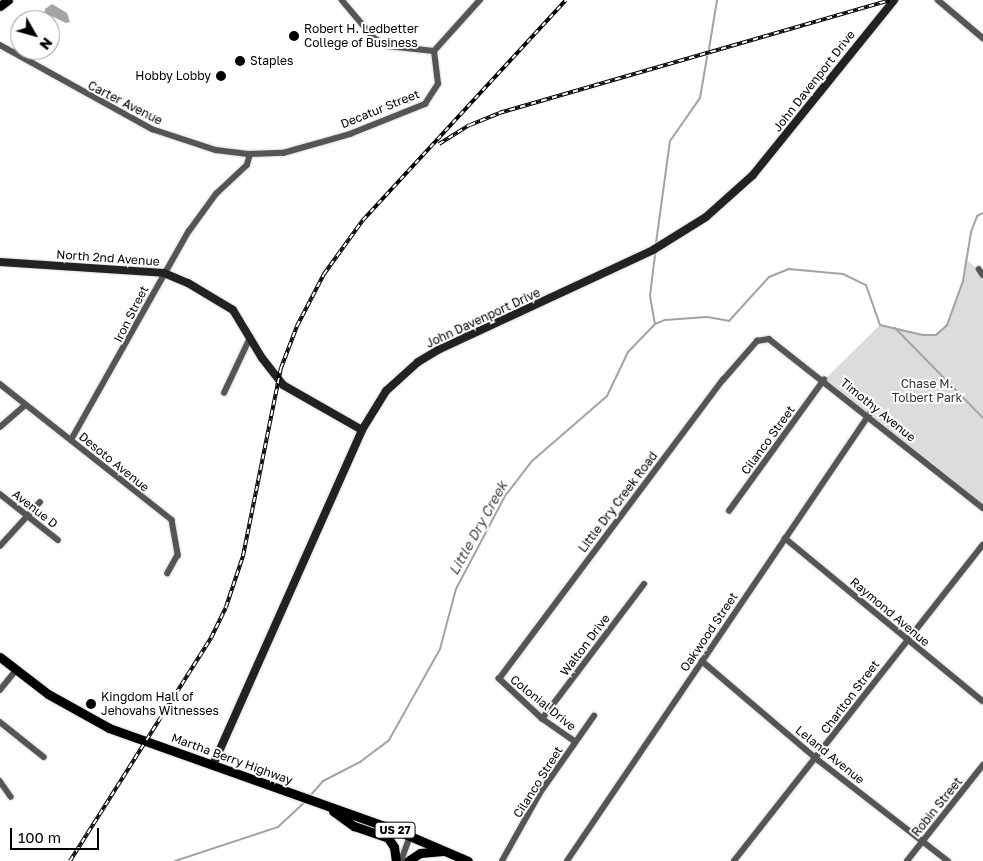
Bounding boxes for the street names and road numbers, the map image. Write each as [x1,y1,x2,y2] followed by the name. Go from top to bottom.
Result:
[770,28,858,134] street label: John Davenport Drive
[85,78,165,128] street label: Carter Avenue
[338,87,422,131] street label: Decatur Street
[56,247,160,269] street label: North 2nd Avenue
[111,283,151,345] street label: Iron Street
[424,285,542,351] street label: John Davenport Drive
[838,375,918,445] street label: Timothy Avenue
[738,403,798,477] street label: Cilanco Street
[76,429,152,495] street label: Desoto Avenue
[575,449,661,555] street label: Little Dry Creek Road
[9,487,61,531] street label: Avenue D
[847,575,933,649] street label: Raymond Avenue
[677,590,741,674] street label: Oakwood Street
[557,611,613,679] street label: Walton Drive
[818,657,882,737] street label: Charlton Street
[507,672,579,734] street label: Colonial Drive
[793,723,867,787] street label: Leland Avenue
[169,730,295,788] street label: Martha Berry Highway
[510,744,566,820] street label: Cilanco Street
[909,775,965,839] street label: Robin Street
[374,822,416,838] road number: US 27

